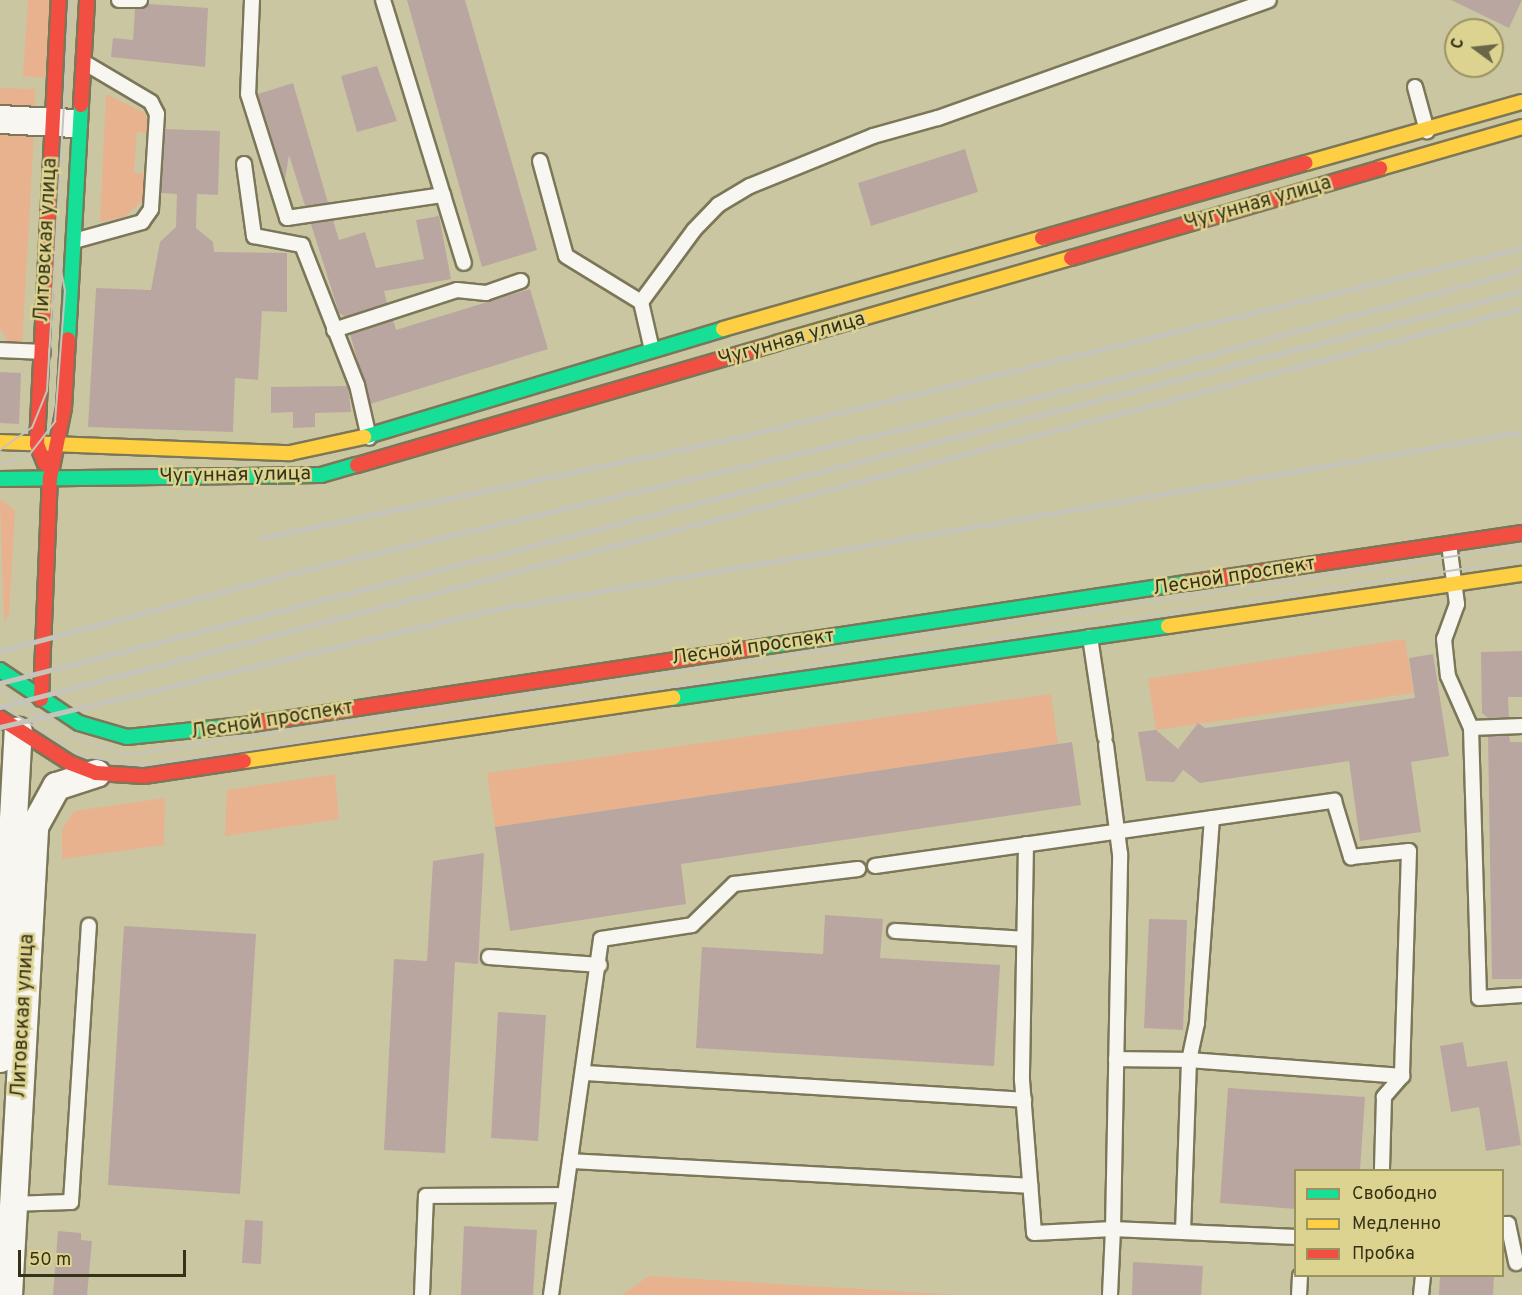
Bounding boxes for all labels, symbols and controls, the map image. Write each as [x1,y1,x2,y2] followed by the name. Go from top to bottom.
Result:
[1444,18,1504,78] north arrow
[1448,36,1470,51] text: С
[31,157,63,323] street label: Литовская улица
[1182,172,1334,236] street label: Чугунная улица
[716,308,868,372] street label: Чугунная улица
[159,463,311,489] street label: Чугунная улица
[1151,552,1317,602] street label: Лесной проспект
[670,625,836,671] street label: Лесной проспект
[189,696,355,746] street label: Лесной проспект
[8,933,40,1099] street label: Литовская улица
[1294,1169,1504,1277] legend
[1352,1183,1437,1206] text: Свободно
[1352,1213,1441,1236] text: Медленно
[21,1238,189,1276] scale bar
[1352,1243,1415,1266] text: Пробка
[29,1249,71,1272] text: 50 m

